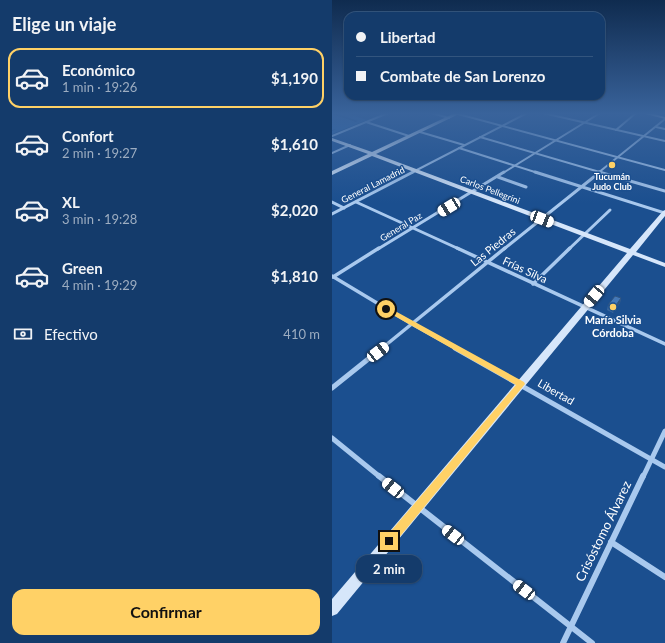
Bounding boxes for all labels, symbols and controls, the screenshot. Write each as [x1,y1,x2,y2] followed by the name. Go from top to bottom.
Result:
[12,13,116,35] text: Elige un viaje
[380,28,435,46] text: Libertad
[14,60,50,96] icon: car
[62,61,135,79] text: Económico
[380,67,545,85] text: Combate de San Lorenzo
[271,69,318,87] text: $1,190
[62,79,137,95] text: 1 min · 19:26
[14,126,50,162] icon: car
[62,127,114,145] text: Confort
[271,135,318,153] text: $1,610
[62,145,137,161] text: 2 min · 19:27
[607,160,617,170] marker: Tucumán Judo Club
[339,164,406,205] street label: General Lamadrid
[592,171,632,192] place label: Tucumán Judo Club
[459,173,522,206] street label: Carlos Pellegrini
[14,192,50,228] icon: car
[62,193,80,211] text: XL
[436,196,462,218] car
[271,201,318,219] text: $2,020
[529,209,555,229] car
[378,210,424,243] street label: General Paz
[62,211,137,227] text: 3 min · 19:28
[468,224,518,269] street label: Las Piedras
[501,254,550,286] street label: Frías Silva
[14,258,50,294] icon: car
[62,259,103,277] text: Green
[271,267,318,285] text: $1,810
[62,277,137,293] text: 4 min · 19:29
[582,283,606,309] car
[377,300,395,318] route start
[608,302,618,312] marker: María Silvia Córdoba
[585,313,641,339] place label: María Silvia Córdoba
[12,323,34,345] icon: cash
[44,325,98,343] text: Efectivo
[283,326,320,342] text: 410 m
[365,340,391,364] car
[536,376,577,407] street label: Libertad
[380,476,406,500] car
[572,478,634,584] street label: Crisóstomo Álvarez
[440,523,466,547] car
[380,532,398,550] route end
[356,555,422,583] callout: 2 min
[373,561,405,577] text: 2 min
[511,578,537,602] car
[12,589,320,635] button: Confirmar

